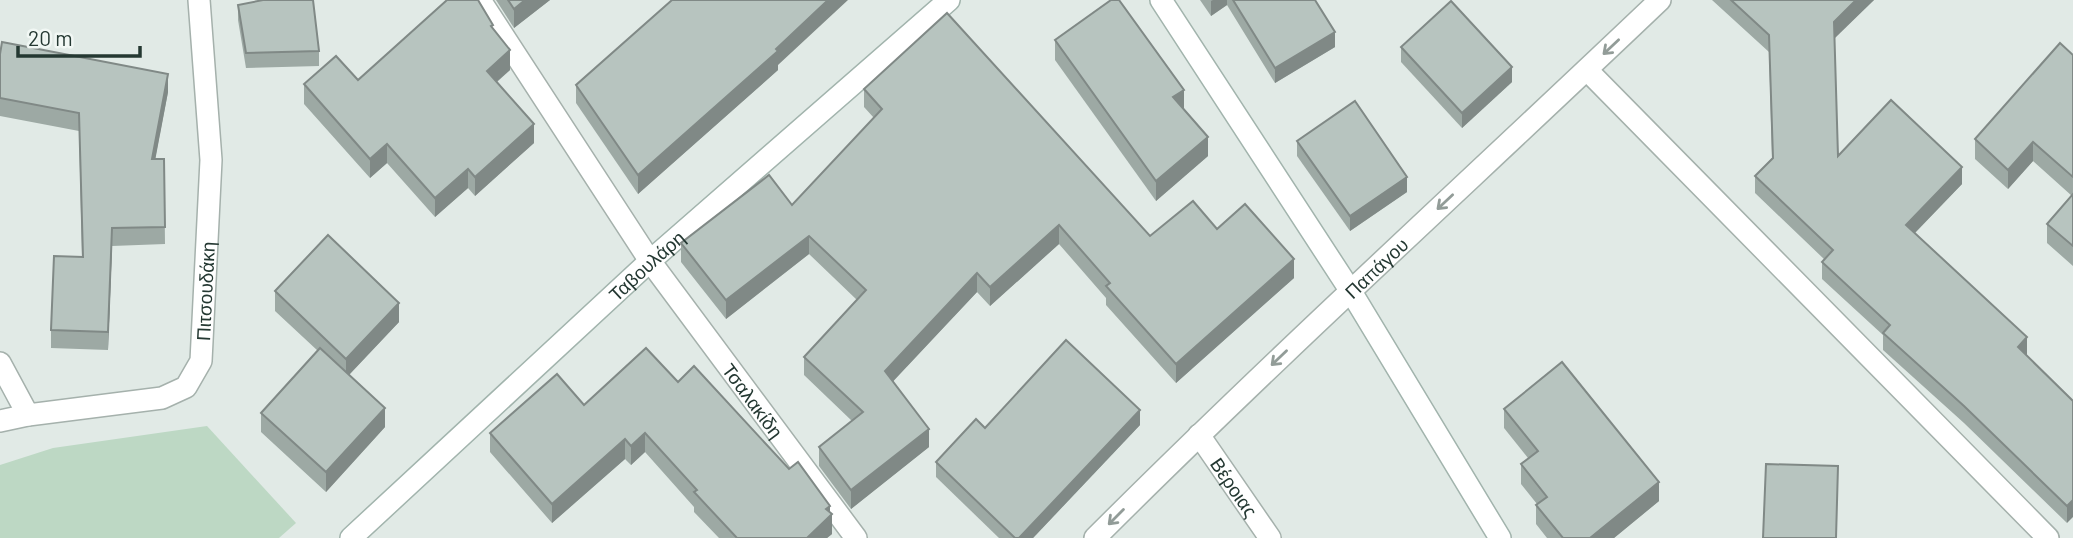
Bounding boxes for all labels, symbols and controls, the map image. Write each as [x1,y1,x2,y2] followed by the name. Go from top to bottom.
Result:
[18,14,140,58] scale bar
[28,25,73,50] text: 20 m
[1602,39,1620,55] one-way arrow
[1437,194,1454,211] one-way arrow
[604,225,689,305] street label: Ταβουλάρη
[1339,232,1412,303] street label: Παπάγου
[191,241,218,342] street label: Πιτσουδάκη
[1271,350,1288,367] one-way arrow
[718,358,789,442] street label: Τσαλακίδη
[1206,453,1263,521] street label: Βέροιας
[1108,508,1125,525] one-way arrow

